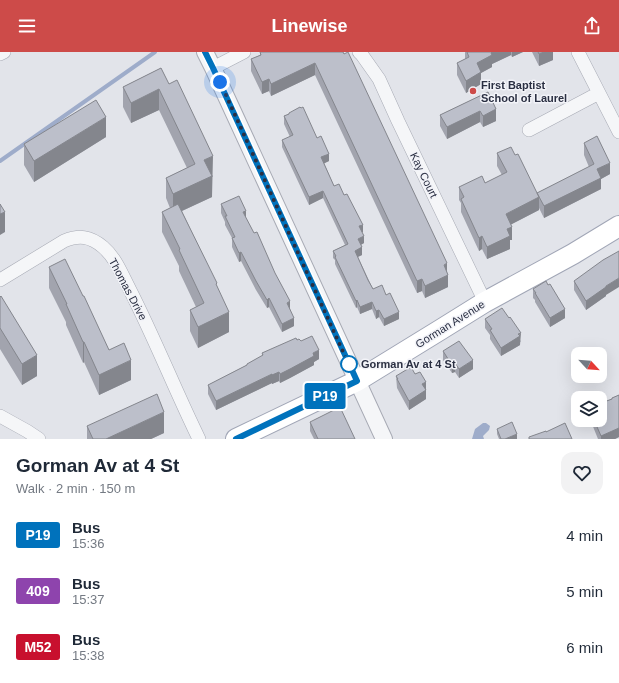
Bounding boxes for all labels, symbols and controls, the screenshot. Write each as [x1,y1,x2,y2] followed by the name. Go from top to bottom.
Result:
[16,15,38,37] icon: menu
[581,15,603,37] icon: share
[271,16,348,36] text: Linewise
[210,72,230,92] your location
[481,79,567,104] place label: First Baptist School of Laurel
[468,86,478,96] marker: First Baptist School of Laurel
[408,150,440,200] street label: Kay Court
[107,256,149,322] street label: Thomas Drive
[413,298,487,350] street label: Gorman Avenue
[571,347,607,383] north arrow
[571,347,607,427] map controls
[340,355,358,373] marker: Gorman Av at 4 St
[361,358,456,370] place label: Gorman Av at 4 St
[302,383,348,409] line badge: P19
[313,388,337,404] text: P19
[571,391,607,427] button: layers
[561,452,603,494] button: heart
[16,455,179,476] text: Gorman Av at 4 St
[16,481,135,496] text: Walk · 2 min · 150 m
[72,519,100,536] text: Bus
[26,527,50,543] text: P19
[566,527,603,544] text: 4 min
[72,536,105,551] text: 15:36
[72,575,100,592] text: Bus
[26,583,50,599] text: 409
[566,583,603,600] text: 5 min
[72,592,105,607] text: 15:37
[72,631,100,648] text: Bus
[24,639,52,655] text: M52
[566,639,603,656] text: 6 min
[72,648,105,663] text: 15:38

